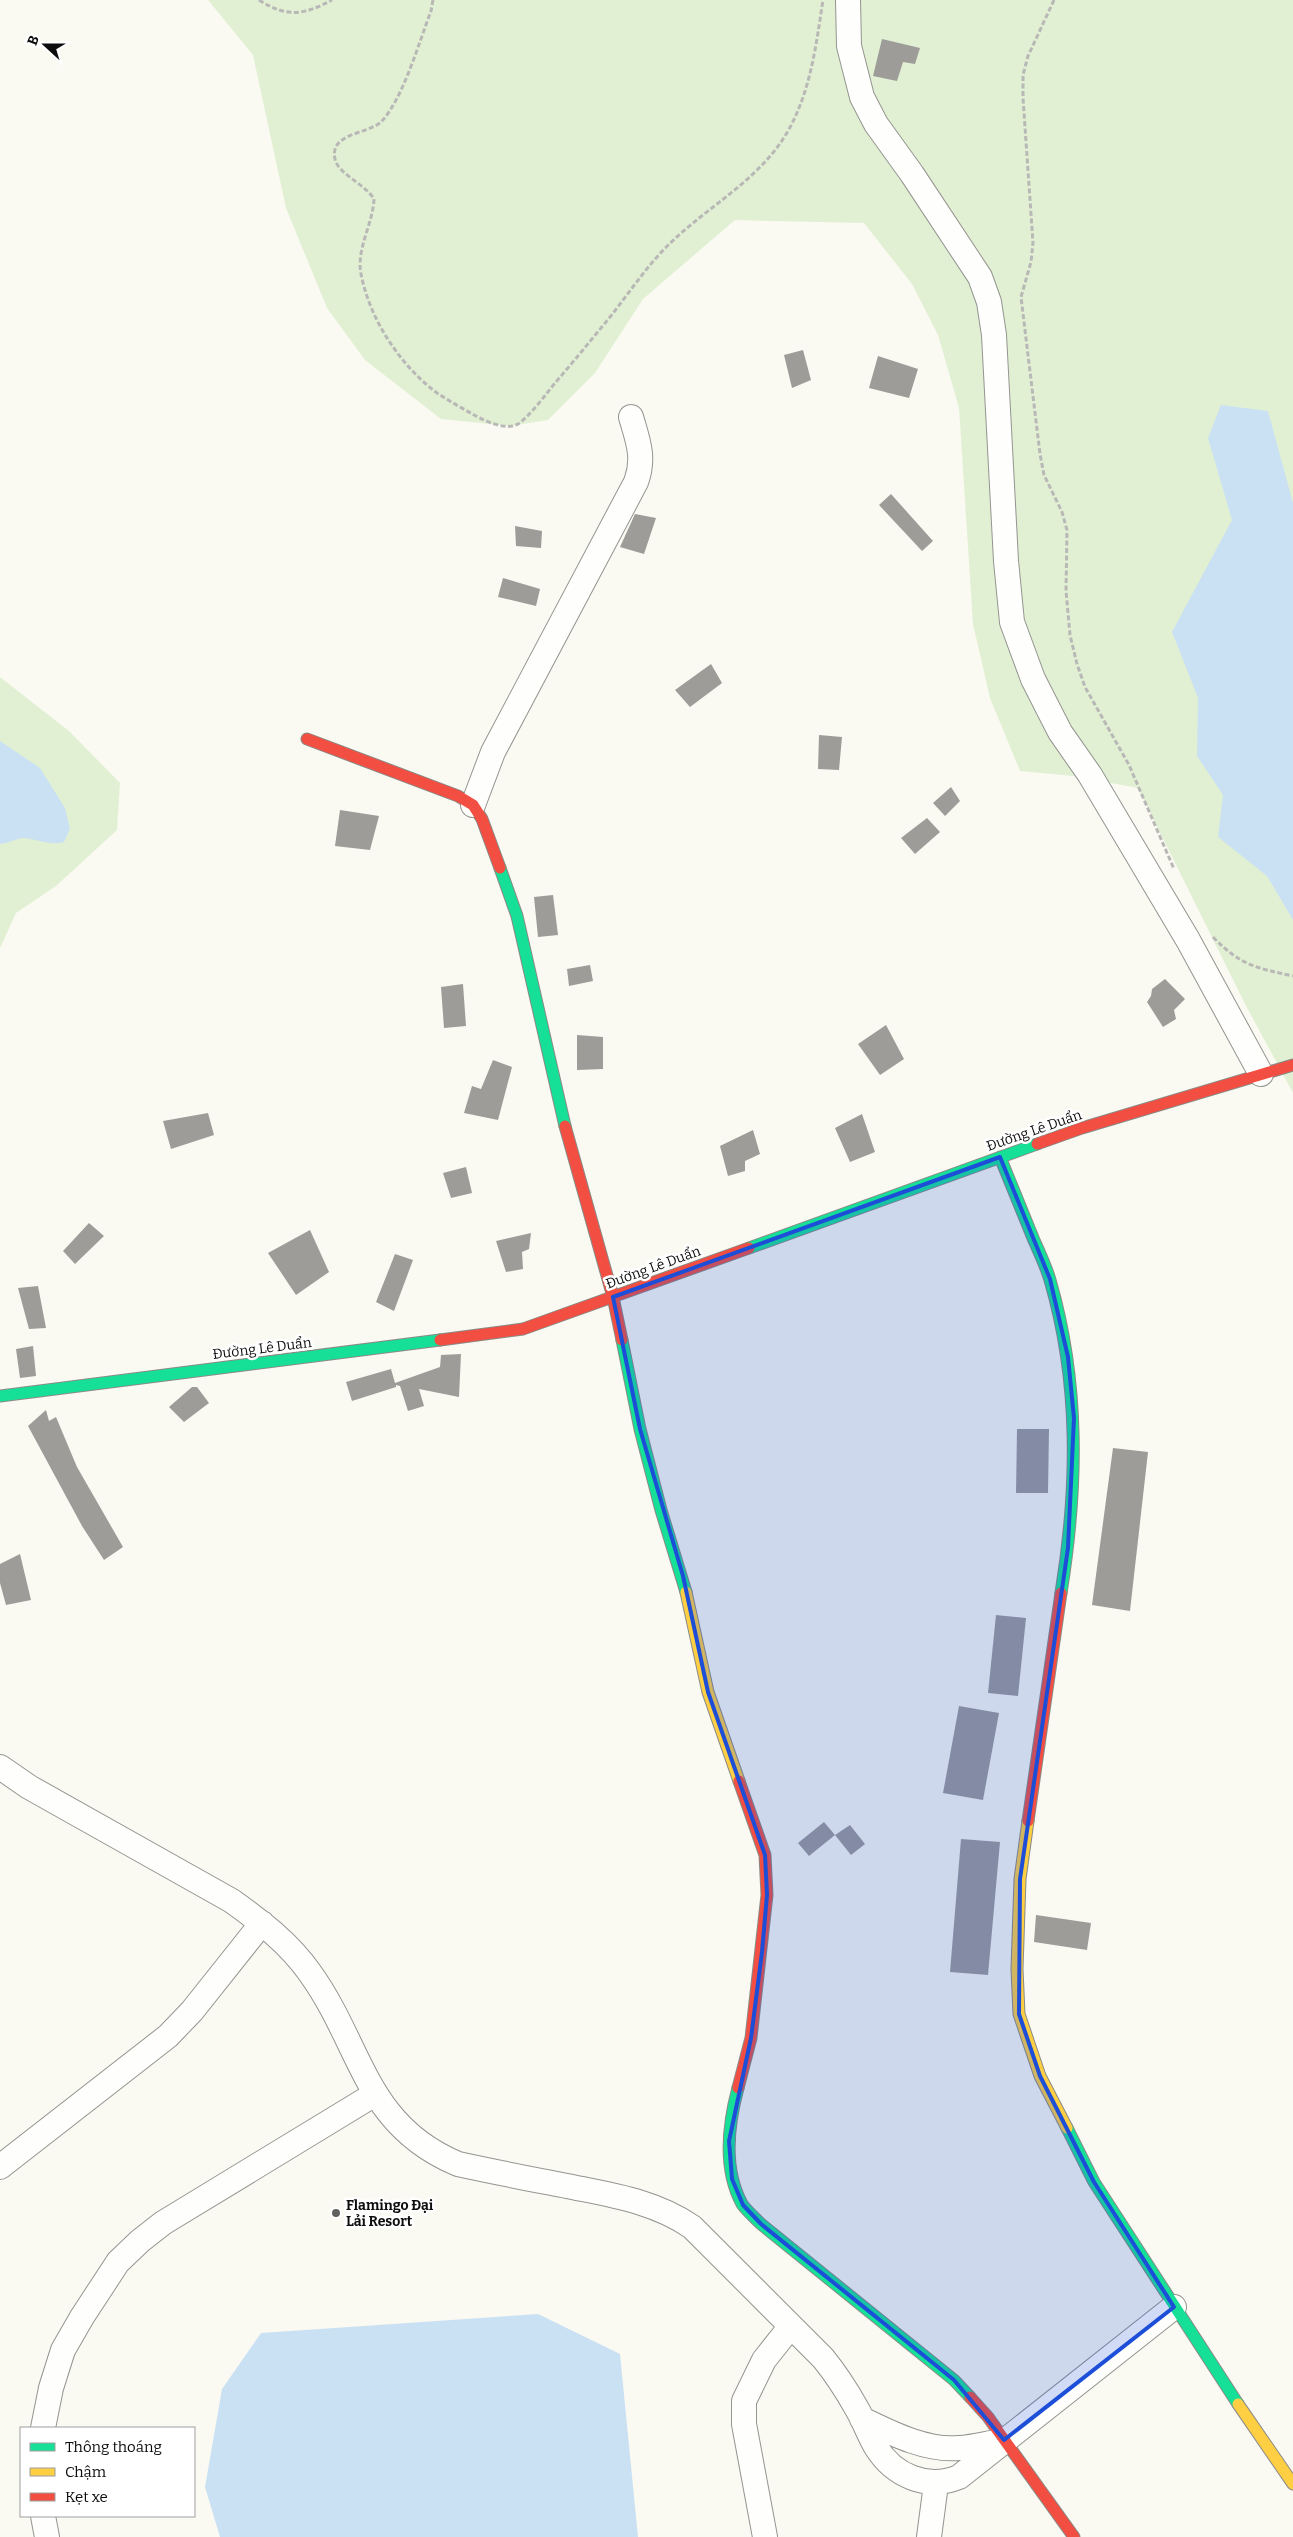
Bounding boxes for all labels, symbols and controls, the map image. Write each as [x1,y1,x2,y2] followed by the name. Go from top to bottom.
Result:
[20,20,70,70] north arrow
[24,33,43,48] text: B
[984,1106,1084,1155] street label: Đường Lê Duẩn
[604,1242,703,1292] street label: Đường Lê Duẩn
[212,1334,313,1363] street label: Đường Lê Duẩn
[346,2197,434,2230] place label: Flamingo Đại Lải Resort
[330,2207,342,2219] marker: Flamingo Đại Lải Resort
[20,2427,195,2517] legend
[65,2438,162,2456] text: Thông thoáng
[65,2463,107,2481] text: Chậm
[65,2488,108,2506] text: Kẹt xe

